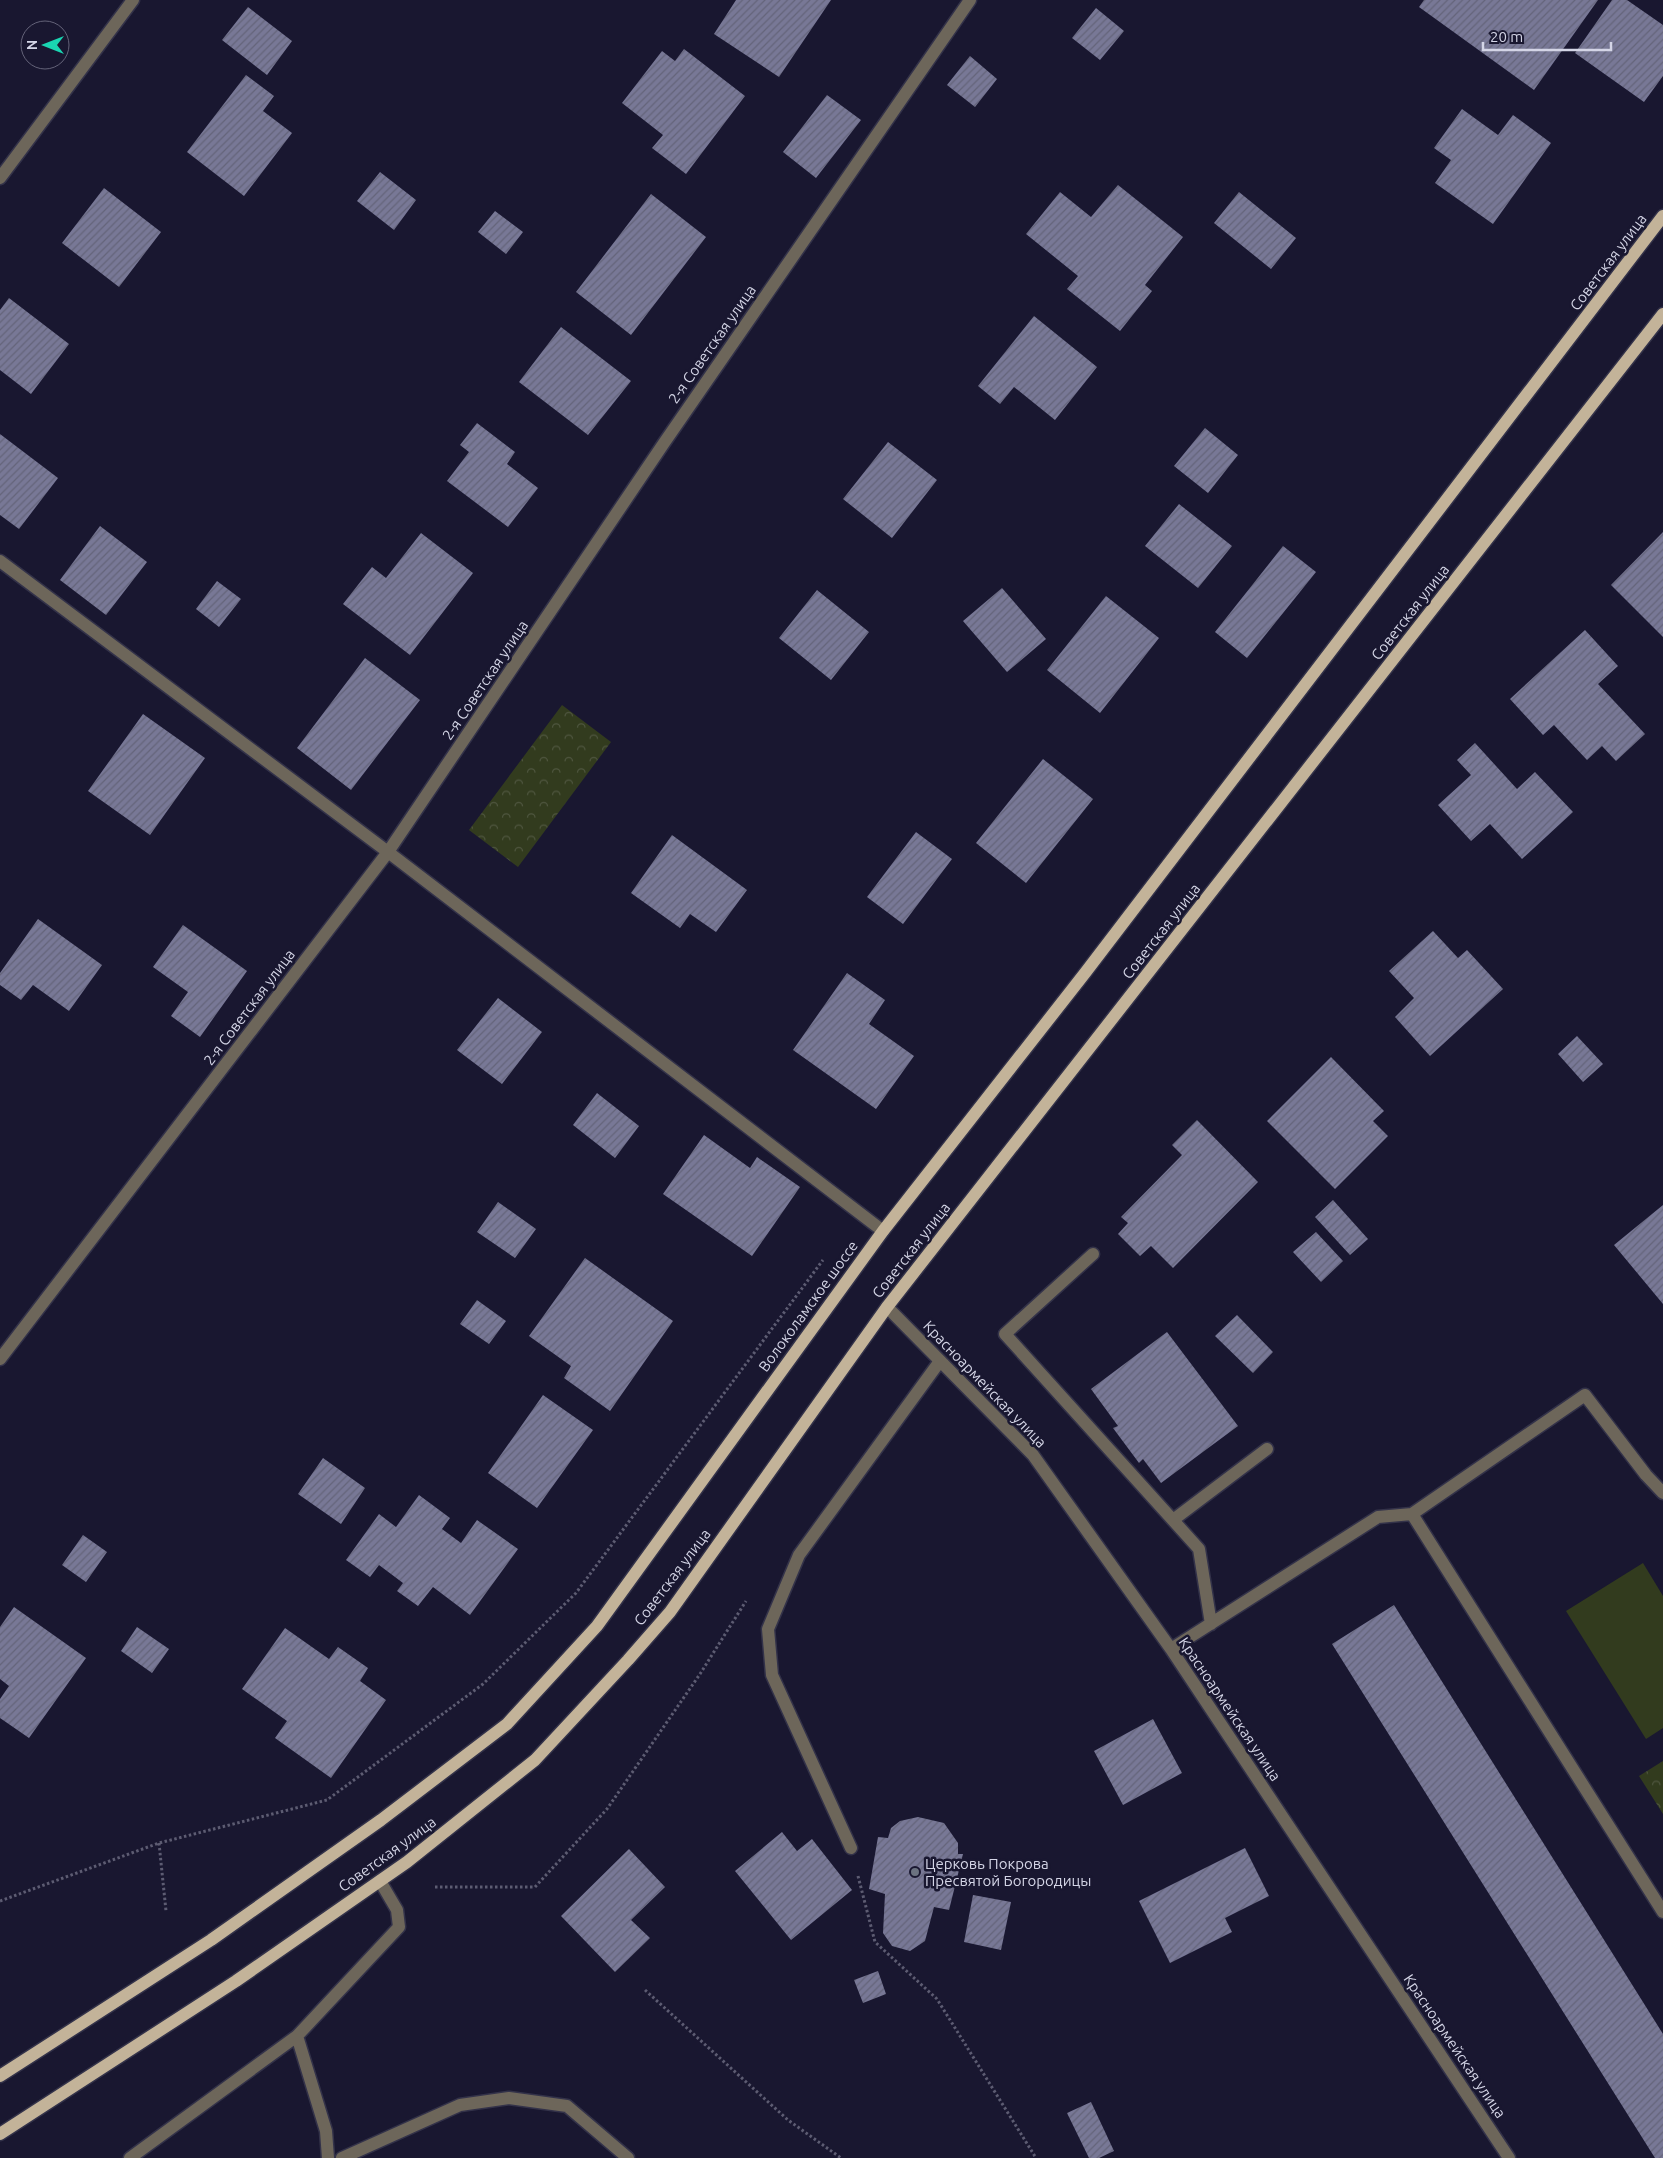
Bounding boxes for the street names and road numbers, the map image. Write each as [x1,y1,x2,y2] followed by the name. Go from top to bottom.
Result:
[1566,211,1650,313] street label: Советская улица
[665,282,759,406] street label: 2-я Советская улица
[1368,561,1452,663] street label: Советская улица
[439,617,531,743] street label: 2-я Советская улица
[1119,880,1203,982] street label: Советская улица
[200,946,298,1068] street label: 2-я Советская улица
[869,1199,953,1301] street label: Советская улица
[755,1237,861,1375] street label: Волоколамское шоссе
[920,1317,1050,1451] street label: Красноармейская улица
[630,1526,714,1628] street label: Советская улица
[1176,1634,1284,1784] street label: Красноармейская улица
[335,1813,439,1895] street label: Советская улица
[1401,1971,1509,2121] street label: Красноармейская улица

